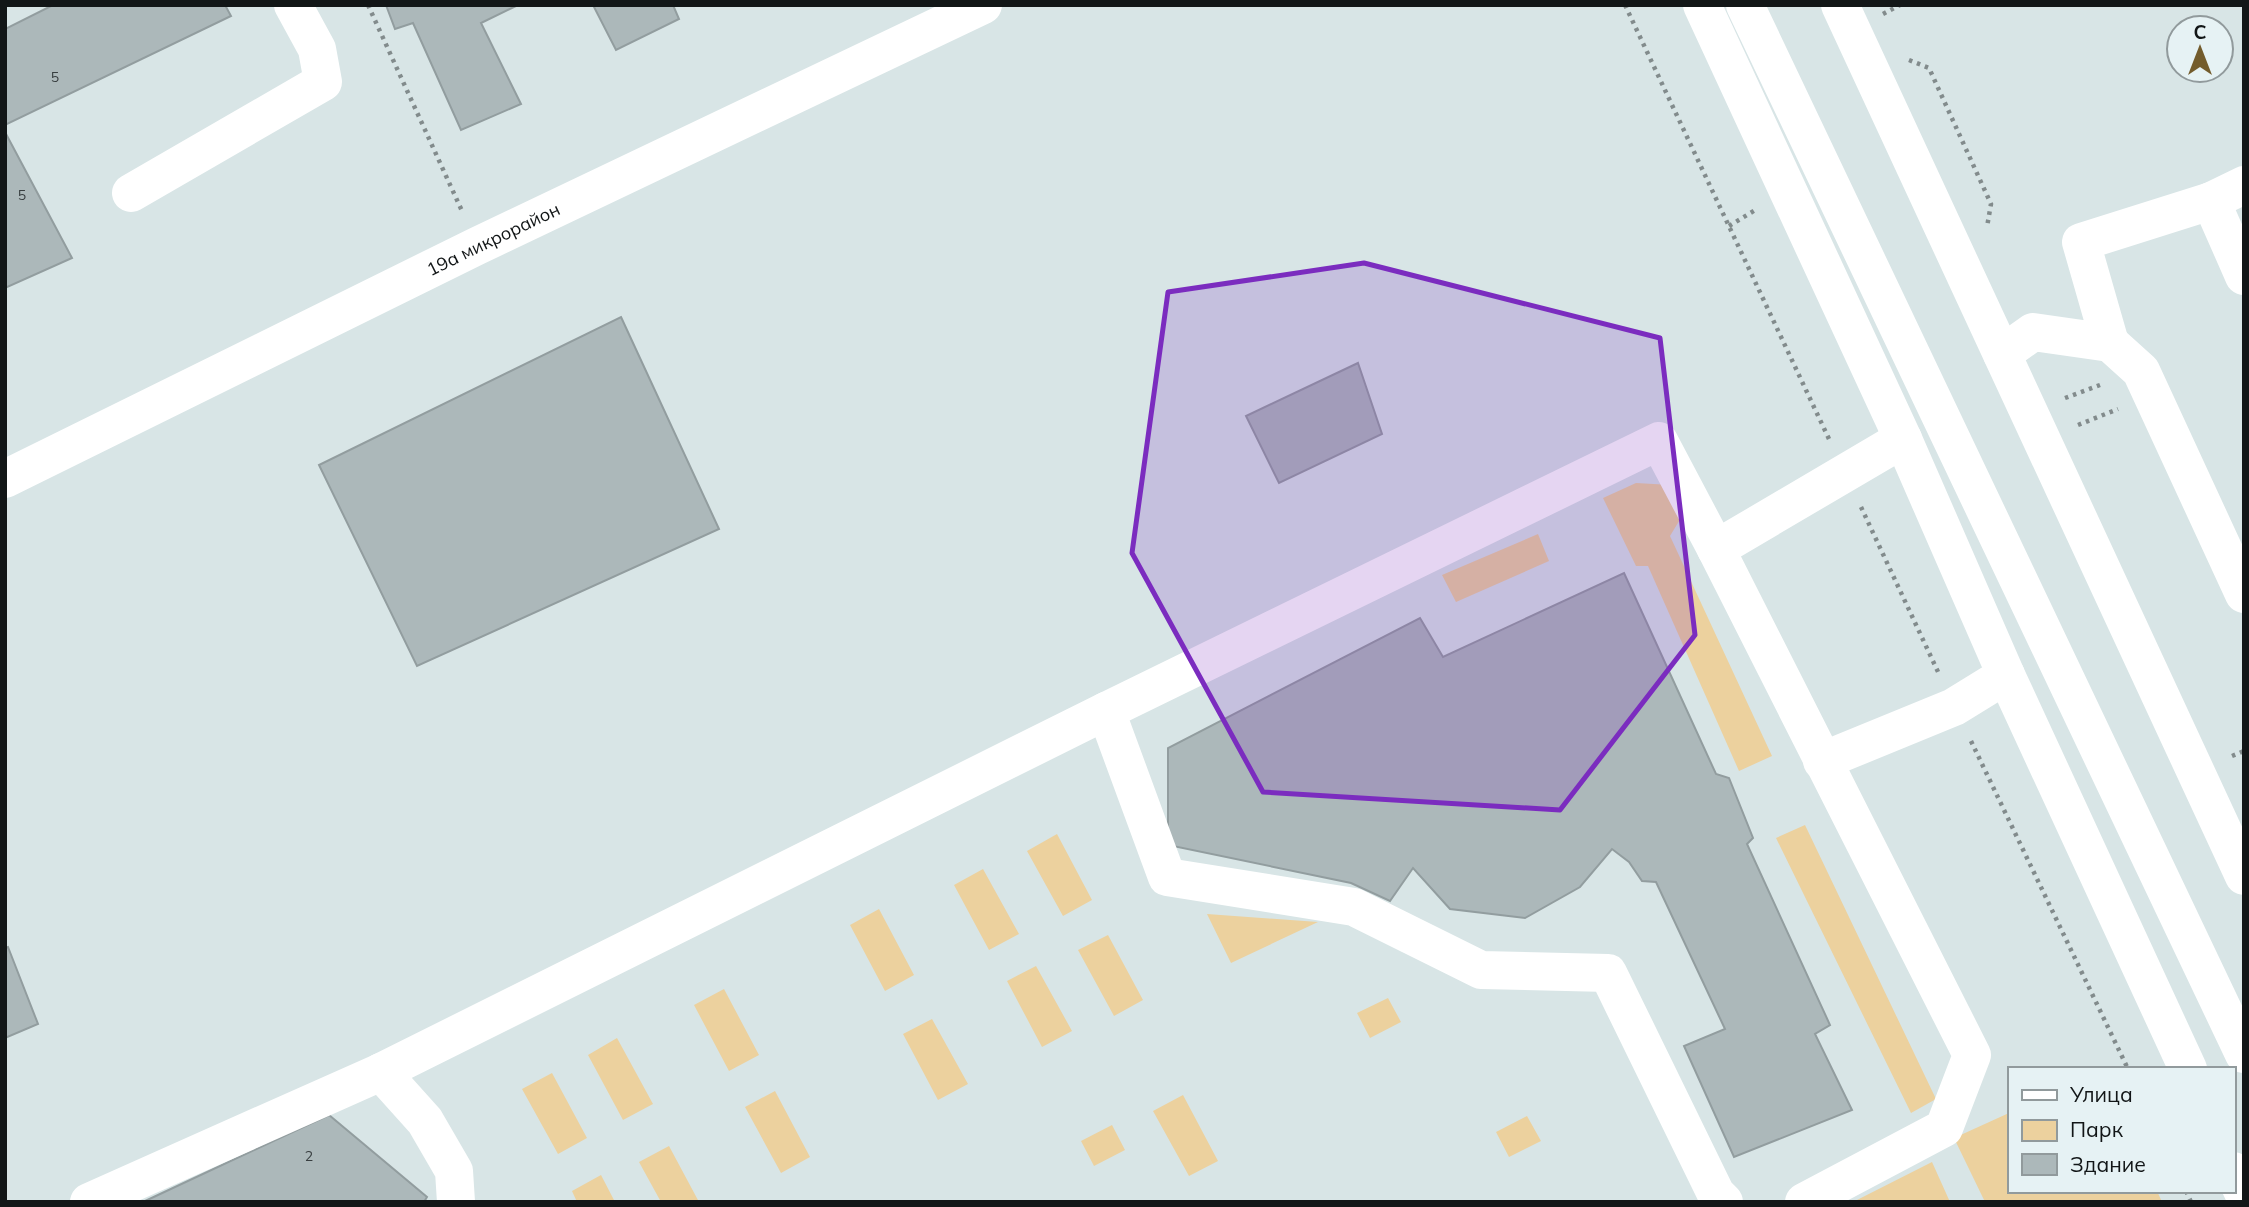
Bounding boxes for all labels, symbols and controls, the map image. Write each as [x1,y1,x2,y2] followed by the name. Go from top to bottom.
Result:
[2165,14,2235,84] north arrow
[2193,20,2207,44] text: С
[51,68,59,86] house number: 5
[18,186,26,204] house number: 5
[423,197,563,281] street label: 19а микрорайон
[2008,1067,2235,1193] legend
[2069,1081,2133,1107] text: Улица
[2070,1116,2124,1142] text: Парк
[305,1147,313,1165] house number: 2
[2070,1151,2146,1177] text: Здание

